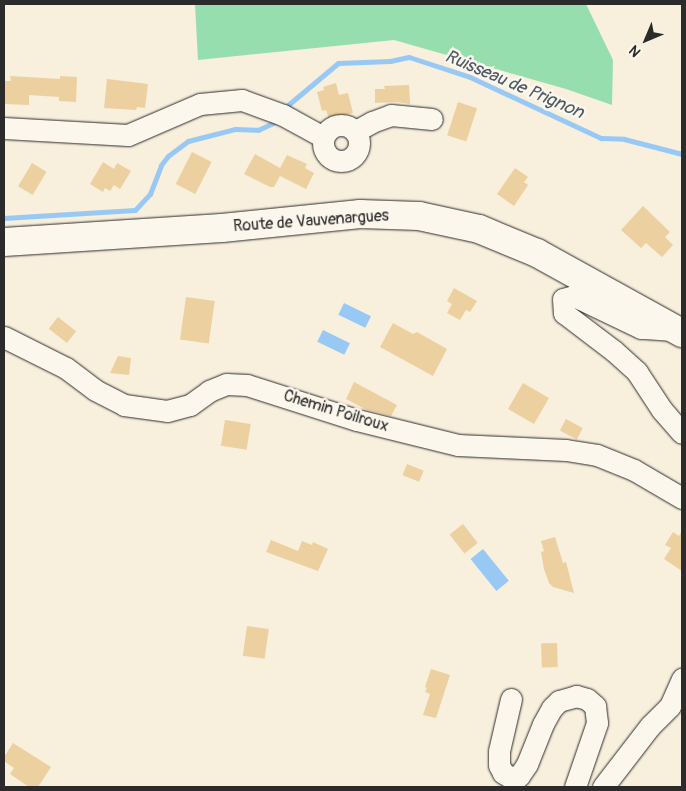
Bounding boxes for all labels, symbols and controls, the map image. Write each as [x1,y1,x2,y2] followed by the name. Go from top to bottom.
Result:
[621,15,671,65] north arrow
[626,42,644,60] text: N
[441,46,587,124] water label: Ruisseau de Prignon
[233,206,389,236] street label: Route de Vauvenargues
[281,386,391,436] street label: Chemin Poilroux

